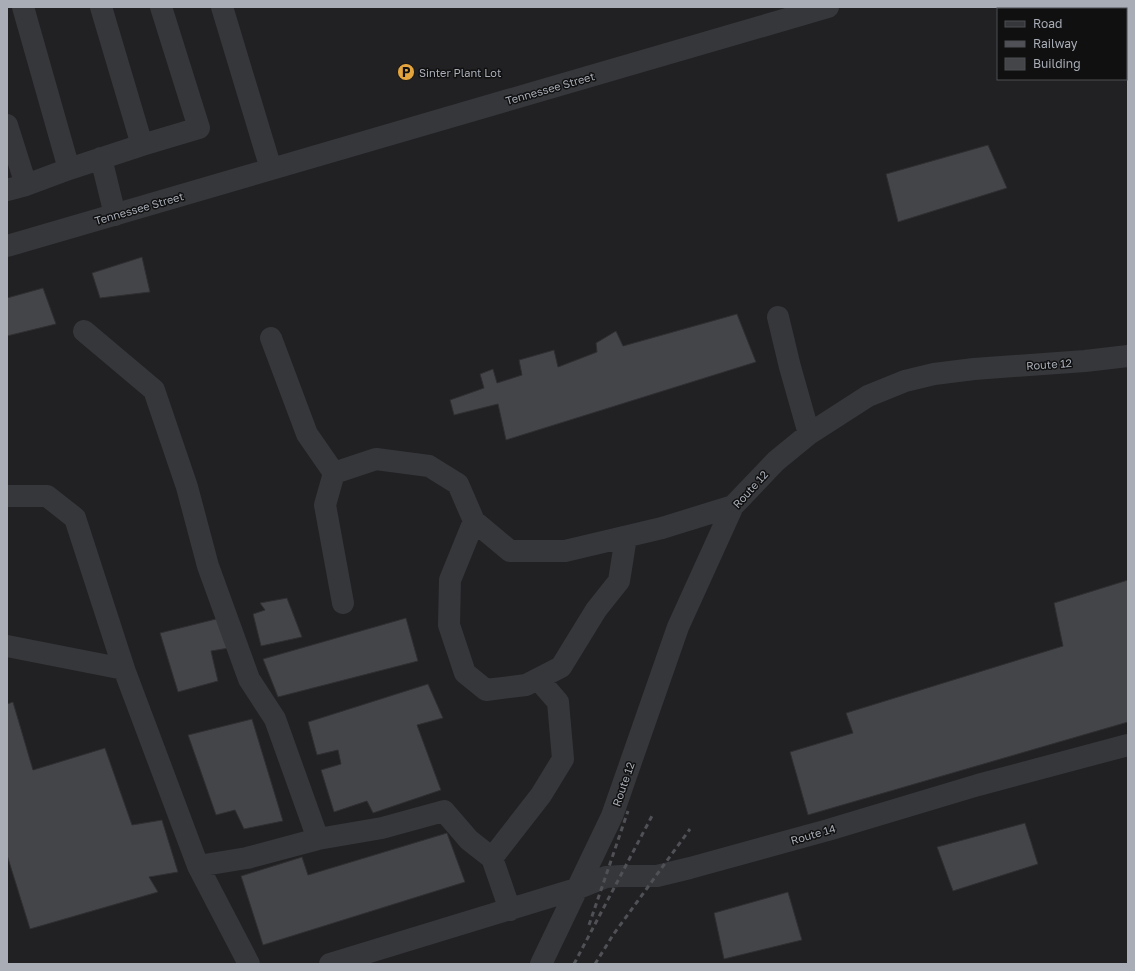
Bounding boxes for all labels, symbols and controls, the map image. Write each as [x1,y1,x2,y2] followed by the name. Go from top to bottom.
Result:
[997,8,1127,80] legend
[1033,16,1062,31] text: Road
[1033,36,1078,51] text: Railway
[1033,56,1081,71] text: Building
[396,62,416,82] parking icon: Sinter Plant Lot
[419,66,501,79] place label: Sinter Plant Lot
[504,69,596,107] street label: Tennessee Street
[93,189,185,227] street label: Tennessee Street
[1026,356,1072,372] street label: Route 12
[730,468,770,510] street label: Route 12
[609,760,637,808] street label: Route 12
[789,821,837,847] street label: Route 14

